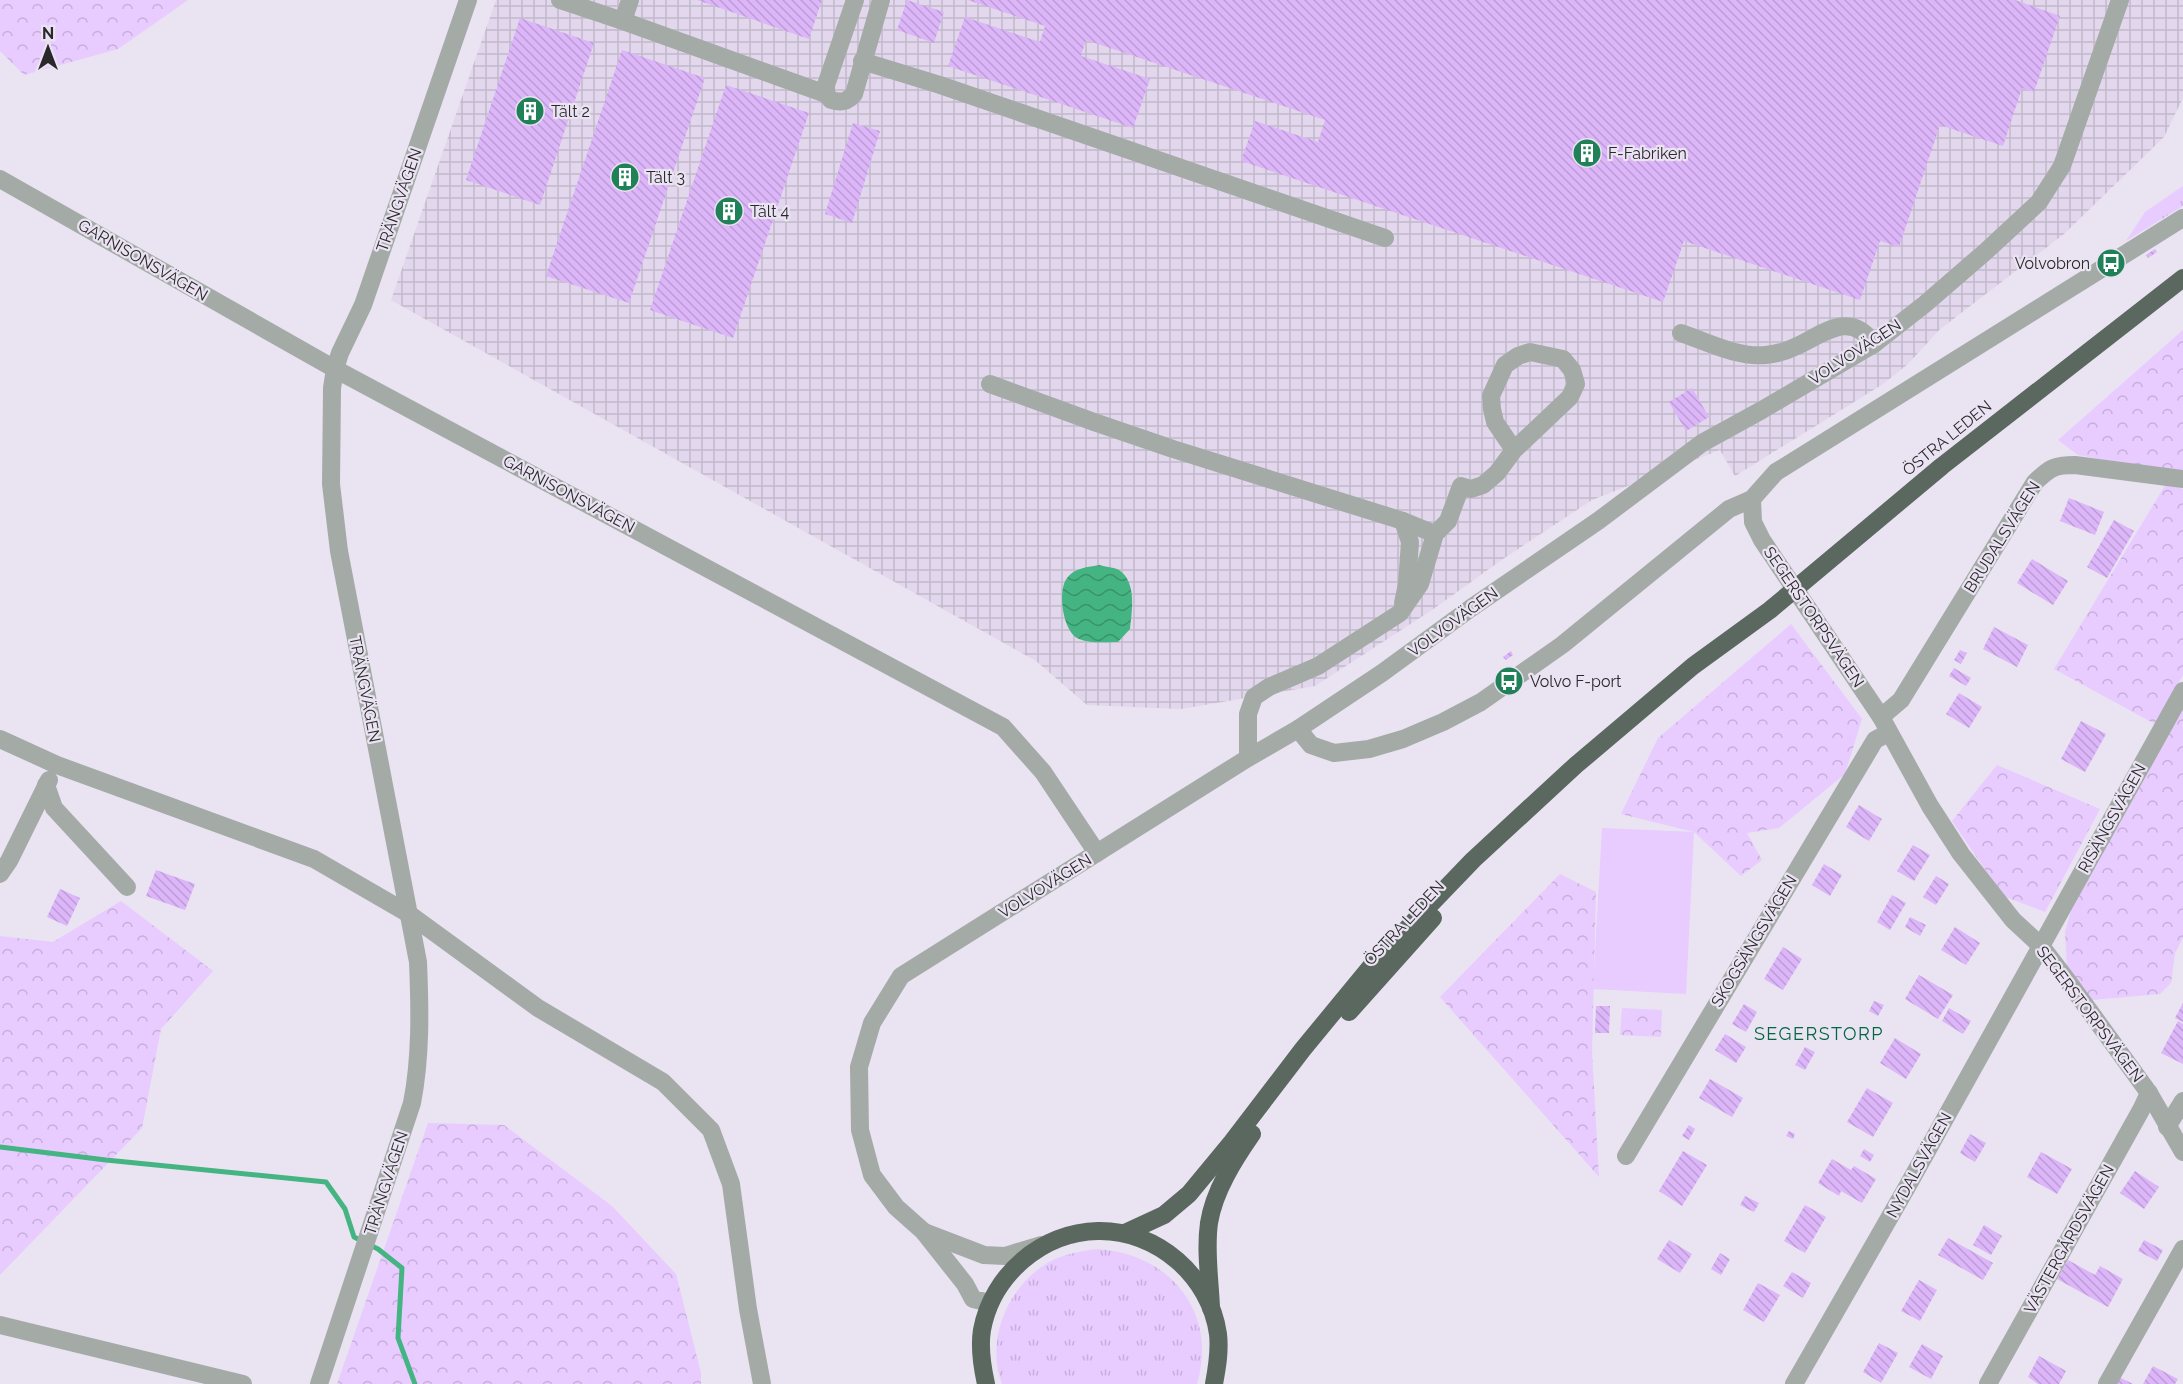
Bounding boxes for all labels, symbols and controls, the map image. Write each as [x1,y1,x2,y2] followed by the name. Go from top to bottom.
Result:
[18,18,78,78] north arrow
[42,24,54,43] text: N
[514,95,546,127] building icon: Tält 2
[551,102,590,121] place label: Tält 2
[1571,137,1603,169] building icon: F-Fabriken
[1608,144,1687,163] place label: F-Fabriken
[371,145,426,254] street label: TRÄNGVÄGEN
[609,161,641,193] building icon: Tält 3
[646,168,685,187] place label: Tält 3
[713,195,745,227] building icon: Tält 4
[750,202,790,221] place label: Tält 4
[75,214,212,305] street label: GARNISONSVÄGEN
[2095,247,2127,279] bus stop icon: Volvobron
[2015,254,2090,273] place label: Volvobron
[1805,314,1905,389] street label: VOLVOVÄGEN
[1898,396,1995,480] street label: ÖSTRA LEDEN
[500,450,639,537] street label: GARNISONSVÄGEN
[1959,477,2044,596] street label: BRUDALSVÄGEN
[1760,542,1869,691] street label: SEGERSTORPSVÄGEN
[1404,582,1501,661] street label: VOLVOVÄGEN
[345,634,386,744] street label: TRÄNGVÄGEN
[1493,665,1525,697] bus stop icon: Volvo F-port
[1530,672,1622,691] place label: Volvo F-port
[2073,760,2150,876] street label: RISÄNGSVÄGEN
[994,849,1095,922] street label: VOLVOVÄGEN
[1706,871,1801,1010] street label: SKOGSÄNGSVÄGEN
[1359,876,1448,969] street label: ÖSTRA LEDEN
[2033,942,2148,1086] street label: SEGERSTORPSVÄGEN
[1754,1023,1884,1044] district label: SEGERSTORP
[1881,1109,1956,1221] street label: NYDALSVÄGEN
[359,1128,412,1237] street label: TRÄNGVÄGEN
[2019,1161,2118,1317] street label: VÄSTERGÅRDSVÄGEN

